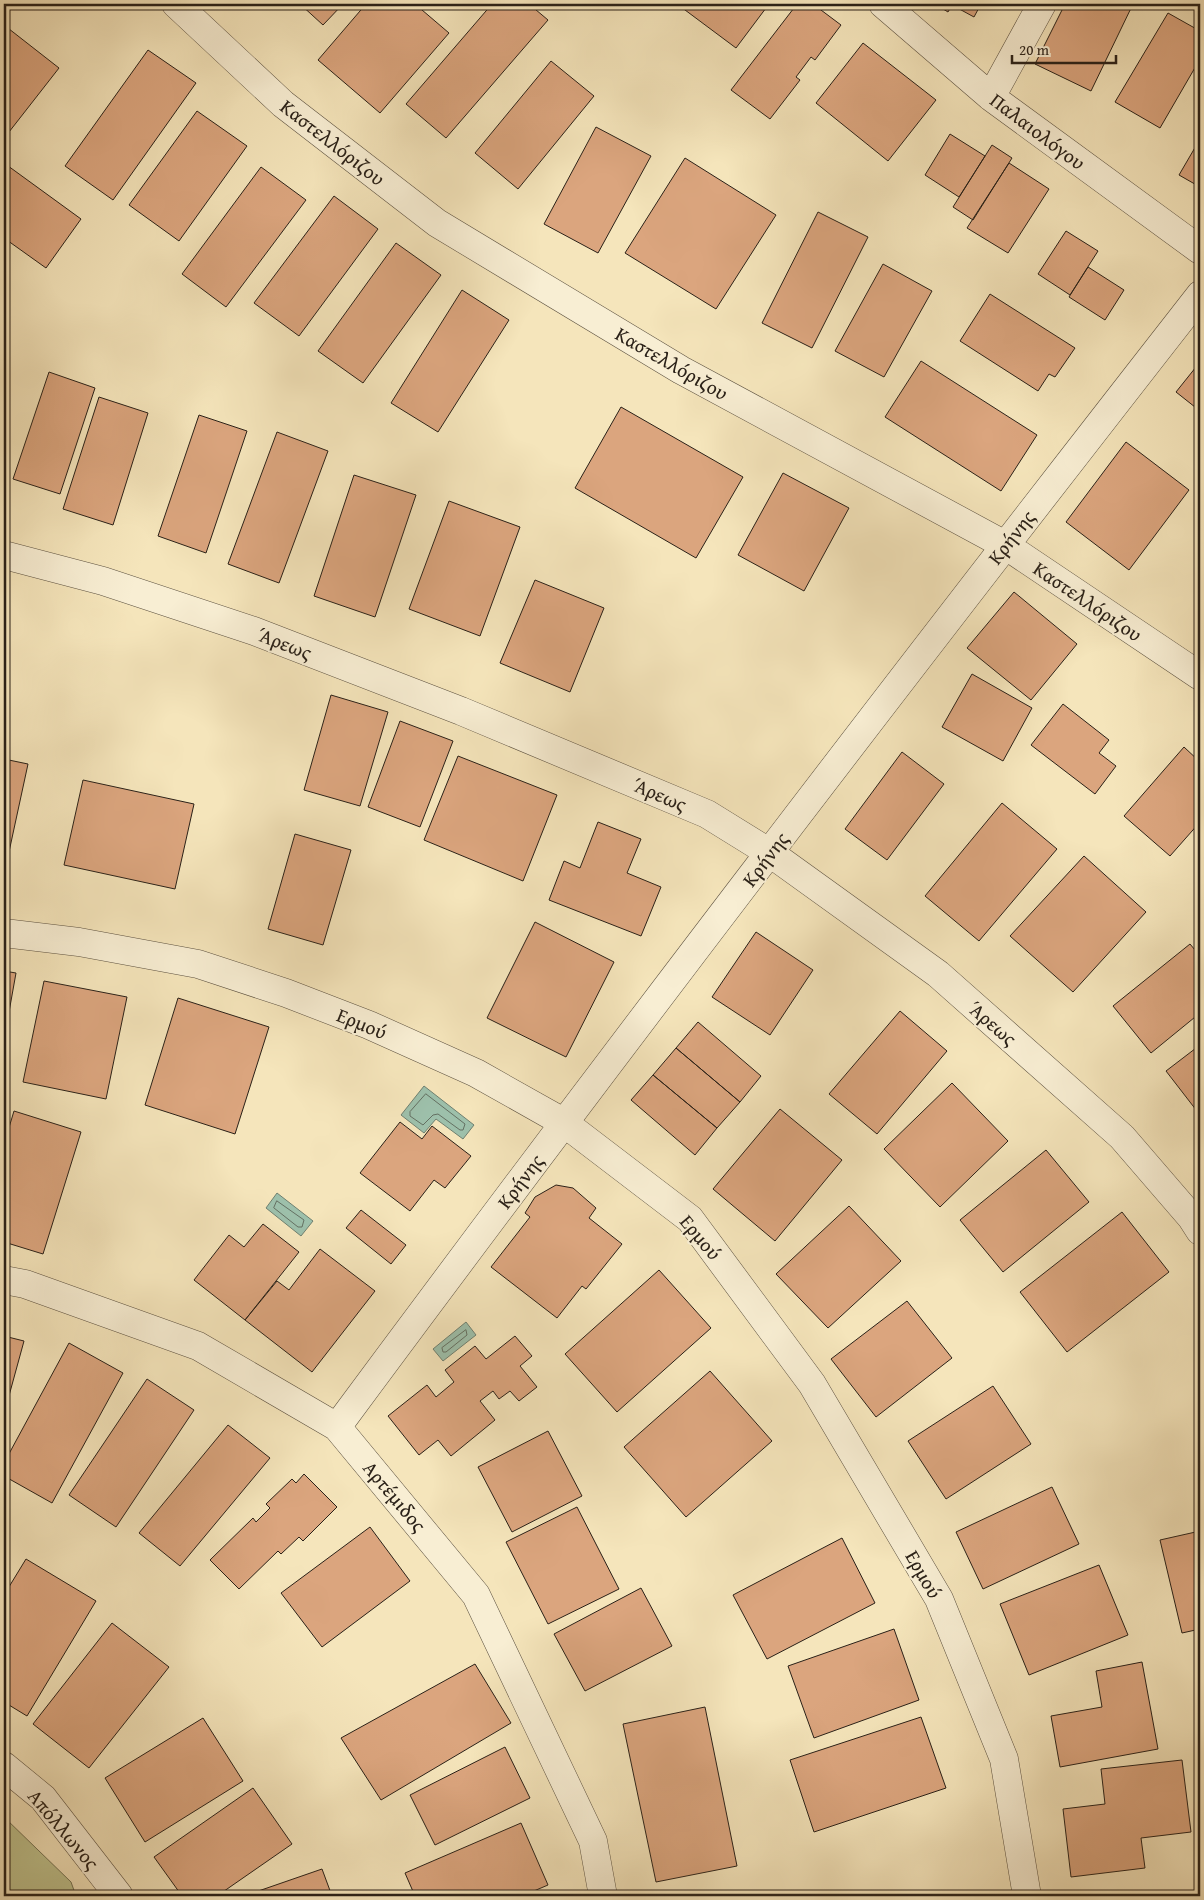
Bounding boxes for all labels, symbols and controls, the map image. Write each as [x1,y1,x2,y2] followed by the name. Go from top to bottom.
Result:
[1012,32,1115,64] scale bar
[1019,39,1050,60] text: 20 m
[984,86,1092,176] street label: Παλαιολόγου
[275,92,391,192] street label: Καστελλόριζου
[610,319,734,407] street label: Καστελλόριζου
[980,503,1042,570] street label: Κρήνης
[1028,554,1148,648] street label: Καστελλόριζου
[254,619,317,667] street label: Άρεως
[629,770,692,818] street label: Άρεως
[735,825,796,893] street label: Κρήνης
[963,994,1024,1053] street label: Άρεως
[333,1000,391,1046] street label: Ερμού
[490,1147,551,1215] street label: Κρήνης
[673,1208,729,1266] street label: Ερμού
[357,1454,434,1538] street label: Αρτέμιδος
[899,1544,949,1604] street label: Ερμού
[21,1782,107,1876] street label: Απόλλωνος

